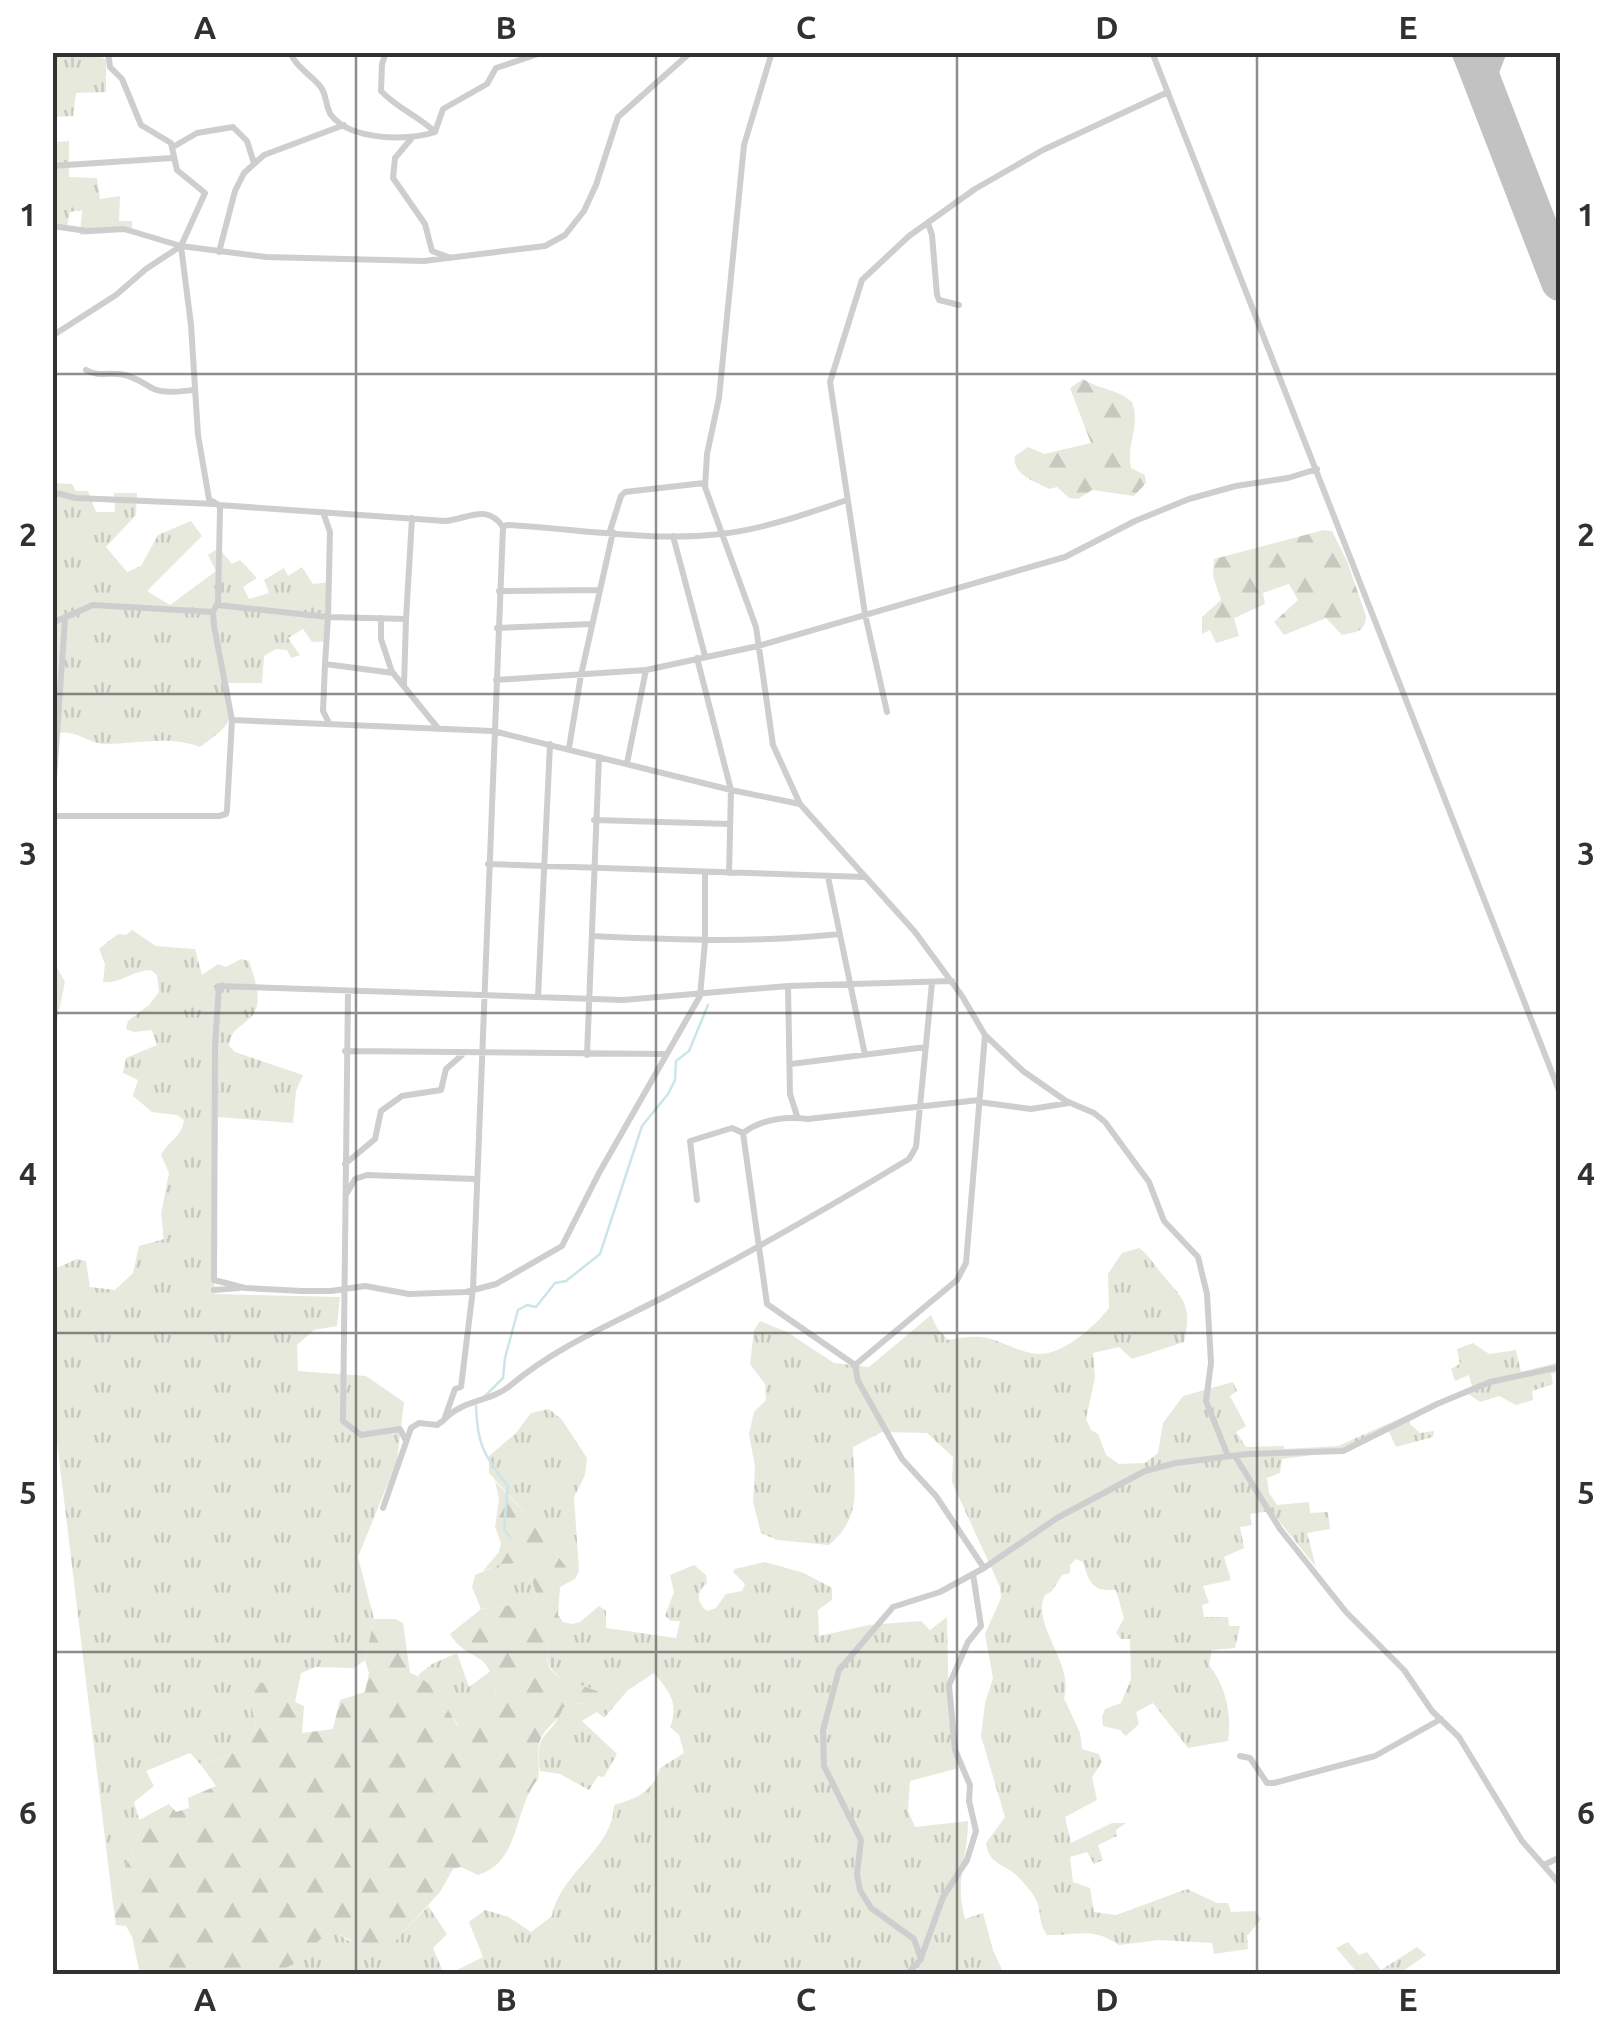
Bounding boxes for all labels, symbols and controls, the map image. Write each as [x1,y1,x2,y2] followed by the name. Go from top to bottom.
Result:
[194,9,217,45] text: A
[495,9,517,45] text: B
[796,9,816,45] text: C
[1095,9,1119,45] text: D
[1398,9,1418,45] text: E
[19,196,37,232] text: 1
[1577,196,1595,232] text: 1
[19,516,37,552] text: 2
[1577,516,1595,552] text: 2
[19,835,37,871] text: 3
[1577,835,1595,871] text: 3
[19,1155,37,1191] text: 4
[1577,1155,1595,1191] text: 4
[19,1474,37,1510] text: 5
[1577,1474,1595,1510] text: 5
[19,1794,37,1830] text: 6
[1577,1794,1595,1830] text: 6
[194,1981,217,2017] text: A
[495,1981,517,2017] text: B
[796,1981,816,2017] text: C
[1095,1981,1119,2017] text: D
[1398,1981,1418,2017] text: E

